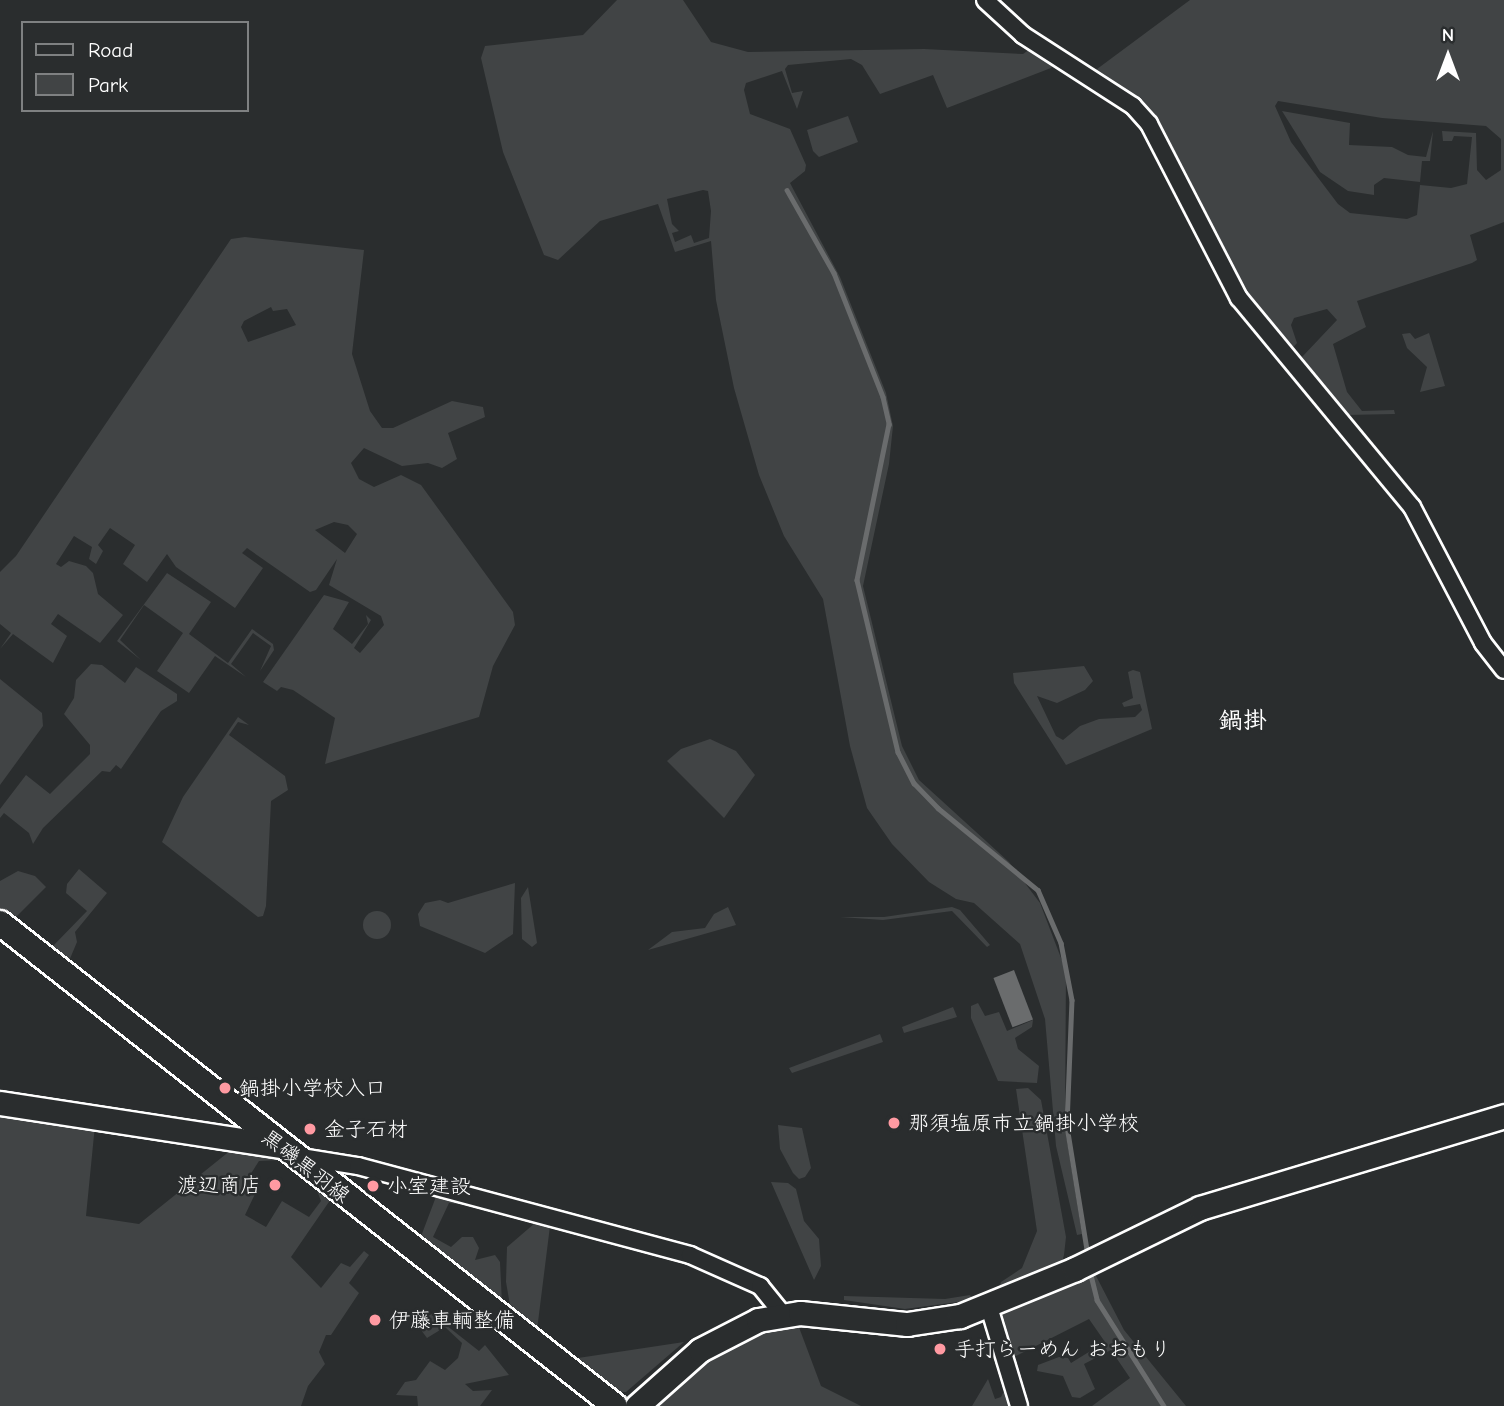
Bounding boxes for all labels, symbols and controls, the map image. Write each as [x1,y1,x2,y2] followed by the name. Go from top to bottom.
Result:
[21,21,248,112] legend
[1413,21,1483,91] north arrow
[1442,24,1454,46] text: N
[88,38,133,62] text: Road
[88,73,128,97] text: Park
[1219,707,1267,735] district label: 鍋掛
[239,1075,386,1101] place label: 鍋掛小学校入口
[217,1080,233,1096] marker: 鍋掛小学校入口
[908,1110,1139,1136] place label: 那須塩原市立鍋掛小学校
[886,1115,902,1131] marker: 那須塩原市立鍋掛小学校
[324,1116,408,1142] place label: 金子石材
[302,1121,318,1137] marker: 金子石材
[257,1124,355,1208] street label: 黒磯黒羽線
[177,1172,261,1198] place label: 渡辺商店
[387,1173,471,1199] place label: 小室建設
[267,1177,283,1193] marker: 渡辺商店
[365,1178,381,1194] marker: 小室建設
[389,1307,515,1333] place label: 伊藤車輌整備
[367,1312,383,1328] marker: 伊藤車輌整備
[954,1336,1171,1362] place label: 手打らーめん おおもり
[932,1341,948,1357] marker: 手打らーめん おおもり

